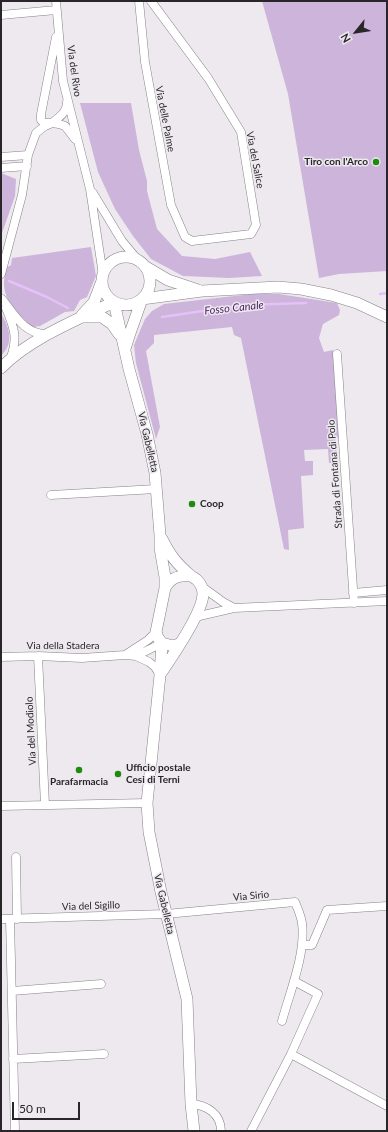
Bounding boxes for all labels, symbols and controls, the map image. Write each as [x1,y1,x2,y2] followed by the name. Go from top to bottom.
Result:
[336,12,376,52] north arrow
[337,31,353,45] text: N
[64,45,84,97] street label: Via del Rivo
[153,85,177,153] street label: Via delle Palme
[244,131,266,189] street label: Via del Salice
[304,156,368,168] place label: Tiro con l'Arco
[371,157,381,167] marker: Tiro con l'Arco
[204,298,264,318] water label: Fosso Canale
[135,411,161,473] street label: Via Gabelletta
[325,419,345,529] street label: Strada di Fontana di Polo
[200,498,224,510] place label: Coop
[187,499,197,509] marker: Coop
[27,640,99,652] street label: Via della Stadera
[23,696,39,766] street label: Via del Modiolo
[126,762,191,786] place label: Ufficio postale Cesi di Terni
[74,765,84,775] marker: Parafarmacia
[113,769,123,779] marker: Ufficio postale Cesi di Terni
[50,776,108,788] place label: Parafarmacia
[151,873,177,935] street label: Via Gabelletta
[232,888,270,904] street label: Via Sirio
[62,899,120,913] street label: Via del Sigillo
[14,1094,82,1120] scale bar
[19,1101,46,1116] text: 50 m

